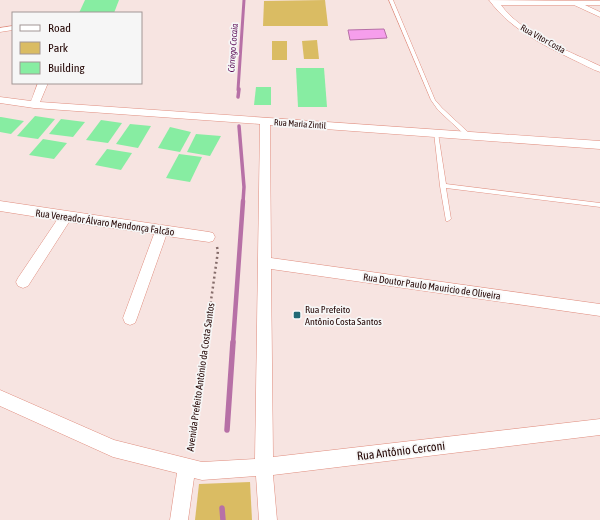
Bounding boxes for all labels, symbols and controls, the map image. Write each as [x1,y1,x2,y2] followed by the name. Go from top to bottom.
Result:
[12,12,142,84] legend
[48,21,71,35] text: Road
[226,23,240,73] water label: Córrego Cocaia
[519,23,567,55] street label: Rua Vitor Costa
[48,41,69,55] text: Park
[48,61,86,75] text: Building
[274,117,327,131] street label: Rua Maria Zintil
[35,207,175,238] street label: Rua Vereador Álvaro Mendonça Falcão
[362,271,502,302] street label: Rua Doutor Paulo Mauricio de Oliveira
[185,302,216,452] street label: Avenida Prefeito Antônio da Costa Santos
[305,304,382,327] place label: Rua Prefeito Antônio Costa Santos
[292,310,302,320] marker: Rua Prefeito Antônio Costa Santos
[356,439,446,463] street label: Rua Antônio Cerconi

